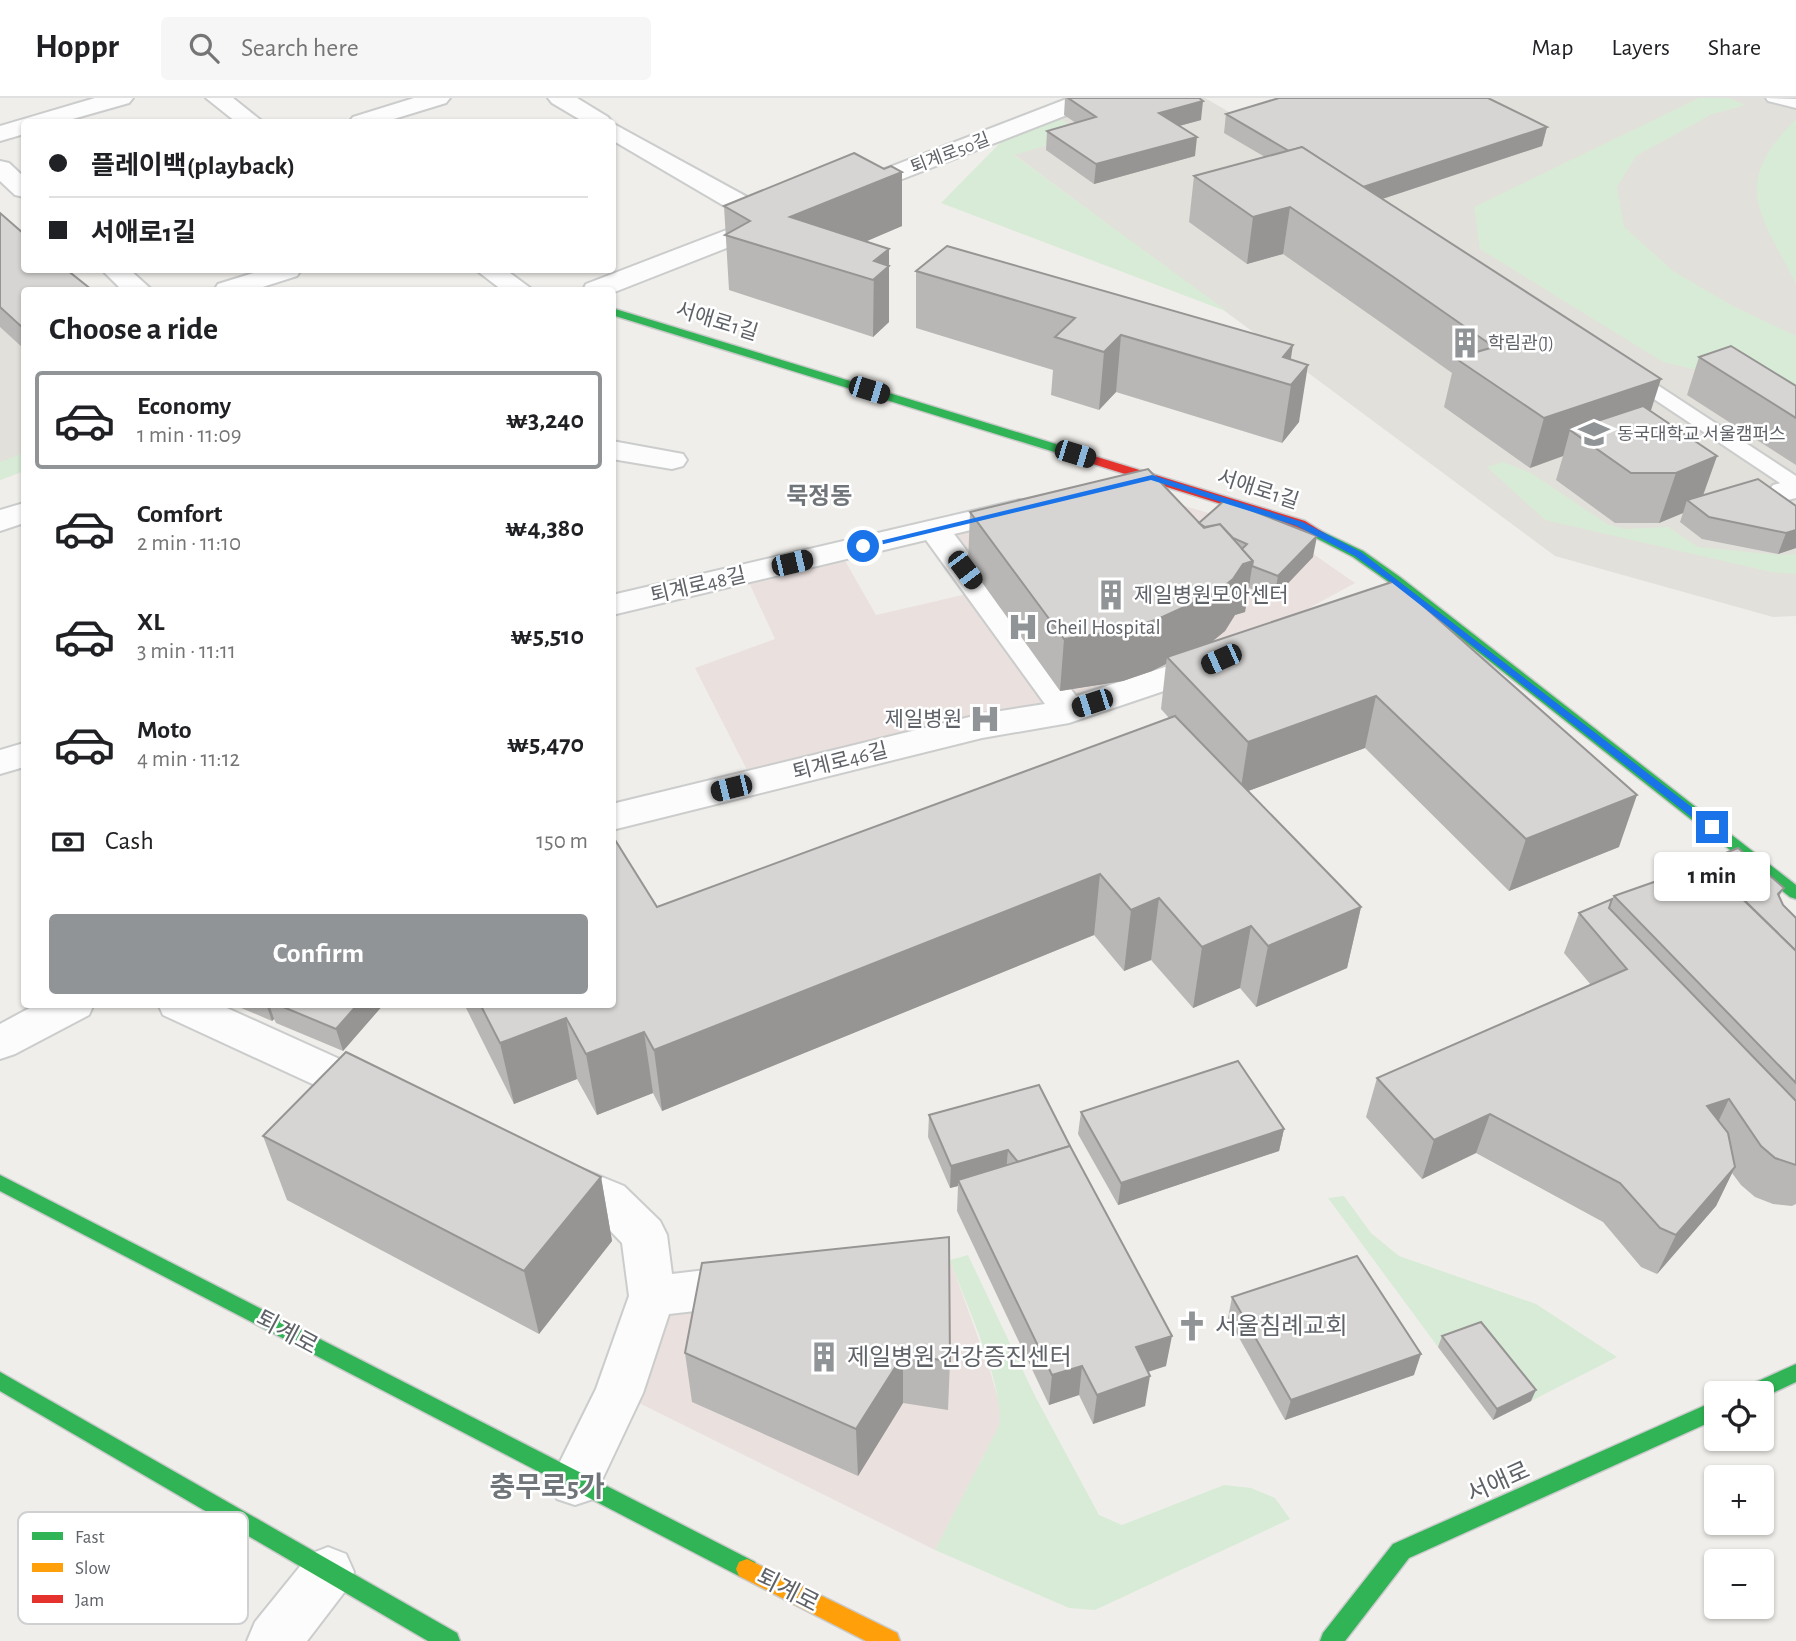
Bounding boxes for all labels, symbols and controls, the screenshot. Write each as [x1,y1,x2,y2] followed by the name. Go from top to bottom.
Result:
[161,17,651,80] search box
[185,29,223,67] icon: search
[35,31,119,64] text: Hoppr
[241,35,359,61] text: Search here
[1531,36,1573,60] text: Map
[1611,36,1670,60] text: Layers
[1708,36,1761,60] text: Share
[908,129,992,177] street label: 퇴계로50길
[91,153,295,179] text: 플레이백(playback)
[91,220,196,246] text: 서애로1길
[673,298,761,344] street label: 서애로1길
[49,313,218,345] text: Choose a ride
[1448,326,1482,360] building icon: 학림관(J)
[1488,334,1554,353] place label: 학림관(J)
[846,374,893,406] car
[53,389,116,452] icon: car
[137,393,231,419] text: Economy
[506,407,584,433] text: ₩3,240
[1577,417,1611,451] school or university icon: 동국대학교 서울캠퍼스
[137,424,241,447] text: 1 min · 11:09
[1617,424,1786,444] place label: 동국대학교 서울캠퍼스
[1052,438,1099,470] car
[1214,465,1302,513] street label: 서애로1길
[786,484,852,509] district label: 묵정동
[53,497,116,560] icon: car
[137,501,222,527] text: Comfort
[505,515,584,541] text: ₩4,380
[847,530,879,562] route start
[137,532,241,555] text: 2 min · 11:10
[944,547,987,593] car
[770,548,815,578] car
[648,563,748,607] street label: 퇴계로48길
[1094,578,1128,612] building icon: 제일병원모아센터
[1134,584,1289,606] place label: 제일병원모아센터
[53,605,116,668] icon: car
[137,609,164,635] text: XL
[1006,610,1040,644] hospital icon: Cheil Hospital
[1046,617,1161,638] place label: Cheil Hospital
[510,623,584,649] text: ₩5,510
[137,640,236,663] text: 3 min · 11:11
[1198,641,1245,677] car
[1069,687,1116,719] car
[968,702,1002,736] hospital icon: 제일병원
[885,708,962,730] place label: 제일병원
[53,713,116,776] icon: car
[137,717,192,743] text: Moto
[507,731,584,757] text: ₩5,470
[790,739,890,783] street label: 퇴계로46길
[137,748,240,771] text: 4 min · 11:12
[709,773,754,803] car
[1696,811,1728,843] route end
[49,823,87,861] icon: cash
[105,828,154,854] text: Cash
[536,830,588,853] text: 150 m
[1654,852,1770,900] callout: 1 min
[1688,865,1736,888] text: 1 min
[49,914,588,994] button: Confirm
[252,1306,322,1359] street label: 퇴계로
[1175,1309,1209,1343] church icon: 서울침례교회
[1215,1314,1347,1339] place label: 서울침례교회
[807,1340,841,1374] building icon: 제일병원 건강증진센터
[847,1345,1072,1370] place label: 제일병원 건강증진센터
[1704,1381,1774,1619] map controls
[1704,1381,1774,1451] button: locate
[1463,1458,1534,1507] street label: 서애로
[1704,1465,1774,1535] button: +
[489,1472,605,1502] district label: 충무로5가
[18,1512,248,1624] legend
[75,1528,105,1547] text: Fast
[1704,1549,1774,1619] button: −
[75,1559,111,1578] text: Slow
[753,1564,823,1617] street label: 퇴계로
[75,1591,104,1610] text: Jam

